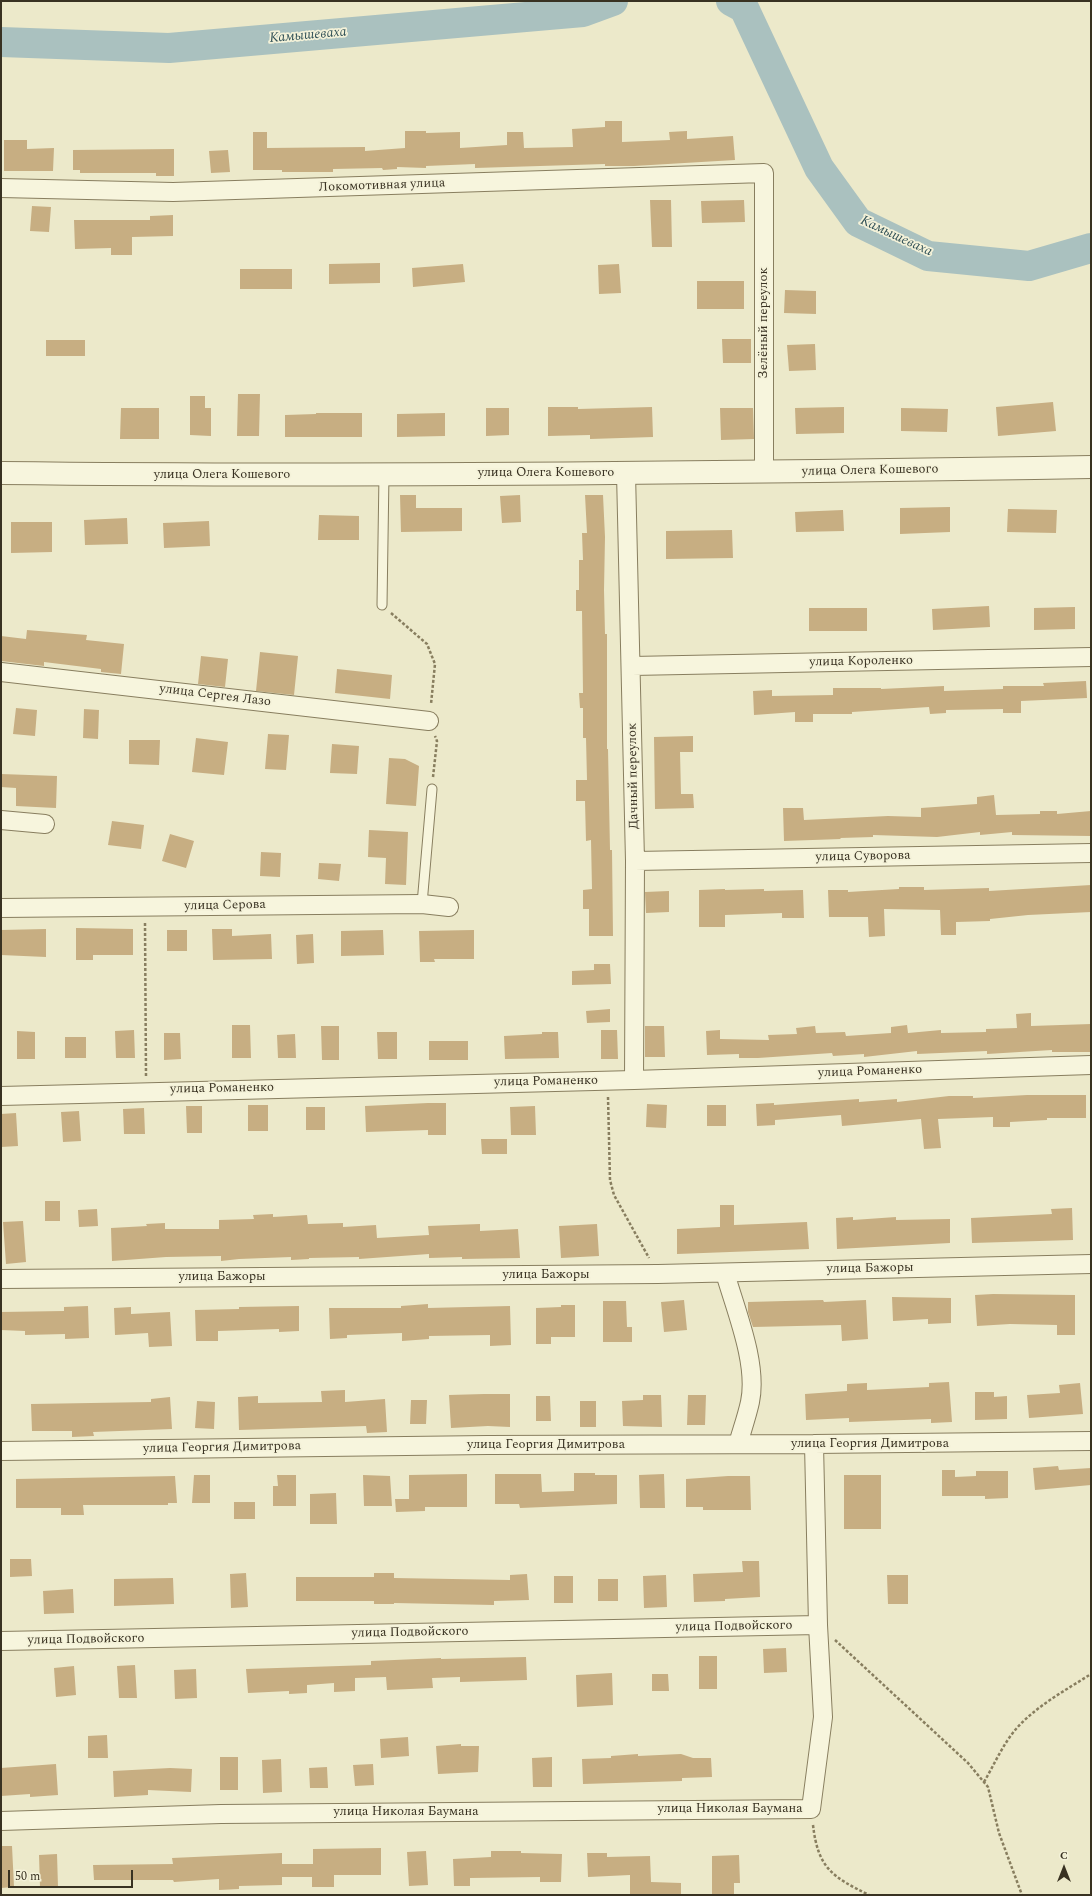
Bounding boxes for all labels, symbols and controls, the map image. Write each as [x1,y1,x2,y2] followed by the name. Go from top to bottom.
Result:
[269,24,347,48] water label: Камышеваха
[318,176,446,196] street label: Локомотивная улица
[857,213,935,261] water label: Камышеваха
[756,267,772,379] street label: Зелёный переулок
[802,462,938,480] street label: улица Олега Кошевого
[478,465,614,481] street label: улица Олега Кошевого
[154,467,290,483] street label: улица Олега Кошевого
[809,653,913,671] street label: улица Короленко
[158,681,272,711] street label: улица Сергея Лазо
[625,723,643,829] street label: Дачный переулок
[815,848,911,866] street label: улица Суворова
[184,897,266,915] street label: улица Серова
[818,1062,922,1082] street label: улица Романенко
[494,1073,598,1091] street label: улица Романенко
[170,1080,274,1098] street label: улица Романенко
[826,1260,914,1278] street label: улица Бажоры
[502,1267,590,1283] street label: улица Бажоры
[178,1269,266,1285] street label: улица Бажоры
[791,1436,949,1452] street label: улица Георгия Димитрова
[467,1437,625,1453] street label: улица Георгия Димитрова
[143,1439,301,1457] street label: улица Георгия Димитрова
[675,1618,793,1636] street label: улица Подвойского
[351,1624,469,1642] street label: улица Подвойского
[27,1631,145,1649] street label: улица Подвойского
[657,1801,803,1817] street label: улица Николая Баумана
[333,1804,479,1820] street label: улица Николая Баумана
[1060,1847,1068,1864] text: С
[1044,1848,1084,1888] north arrow
[10,1862,135,1888] scale bar
[15,1867,40,1886] text: 50 m

